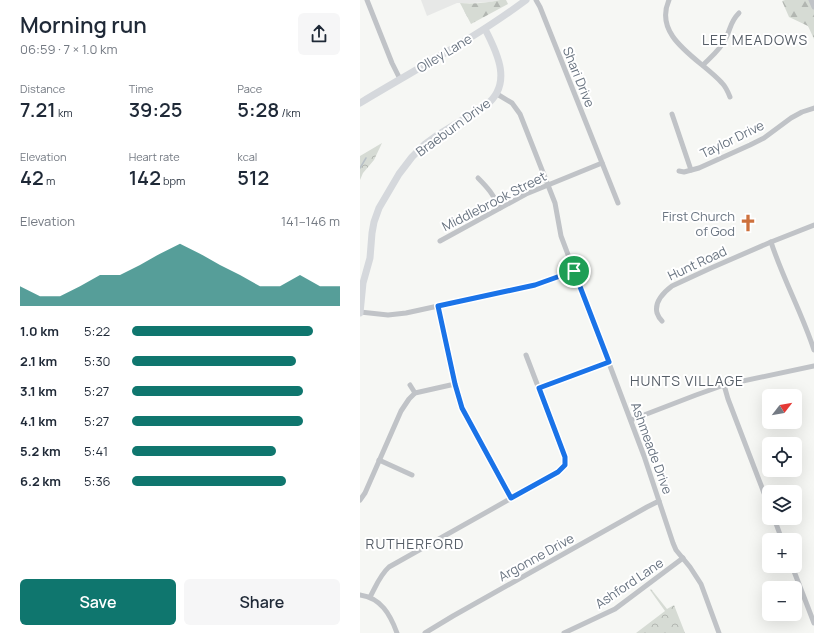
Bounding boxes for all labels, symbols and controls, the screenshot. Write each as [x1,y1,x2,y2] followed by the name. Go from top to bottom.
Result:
[20,10,147,40] text: Morning run
[298,13,340,55] button: share
[413,29,475,77] street label: Olley Lane
[702,30,808,49] district label: LEE MEADOWS
[20,40,118,58] text: 06:59 · 7 × 1.0 km
[559,44,599,110] street label: Shari Drive
[20,81,65,96] text: Distance
[129,81,154,96] text: Time
[237,81,262,96] text: Pace
[412,94,494,160] street label: Braeburn Drive
[20,96,56,123] text: 7.21
[129,96,183,123] text: 39:25
[237,96,279,123] text: 5:28
[56,105,73,120] text: km
[279,105,301,120] text: /km
[697,116,767,162] street label: Taylor Drive
[20,149,66,164] text: Elevation
[129,149,180,164] text: Heart rate
[237,149,257,164] text: kcal
[20,164,44,191] text: 42
[129,164,161,191] text: 142
[237,164,269,191] text: 512
[439,167,549,235] street label: Middlebrook Street
[44,173,55,188] text: m
[161,173,185,188] text: bpm
[662,207,735,240] place label: First Church of God
[20,212,75,230] text: Elevation
[281,212,340,230] text: 141–146 m
[738,213,758,233] church icon: First Church of God
[665,242,729,284] street label: Hunt Road
[557,254,591,288] pin
[563,260,585,282] icon: arrive
[20,322,59,340] text: 1.0 km
[84,322,110,340] text: 5:22
[20,352,57,370] text: 2.1 km
[84,352,111,370] text: 5:30
[630,371,744,390] district label: HUNTS VILLAGE
[20,382,57,400] text: 3.1 km
[84,382,109,400] text: 5:27
[762,389,802,429] north arrow
[762,389,802,621] map controls
[627,399,677,497] street label: Ashmeade Drive
[20,412,57,430] text: 4.1 km
[84,412,109,430] text: 5:27
[762,437,802,477] button: locate
[20,442,61,460] text: 5.2 km
[84,442,108,460] text: 5:41
[20,472,61,490] text: 6.2 km
[84,472,111,490] text: 5:36
[762,485,802,525] button: layers
[495,529,577,585] street label: Argonne Drive
[762,533,802,573] button: +
[366,534,464,553] district label: RUTHERFORD
[591,553,667,613] street label: Ashford Lane
[20,579,176,625] button: Save
[184,579,340,625] button: Share
[762,581,802,621] button: −

